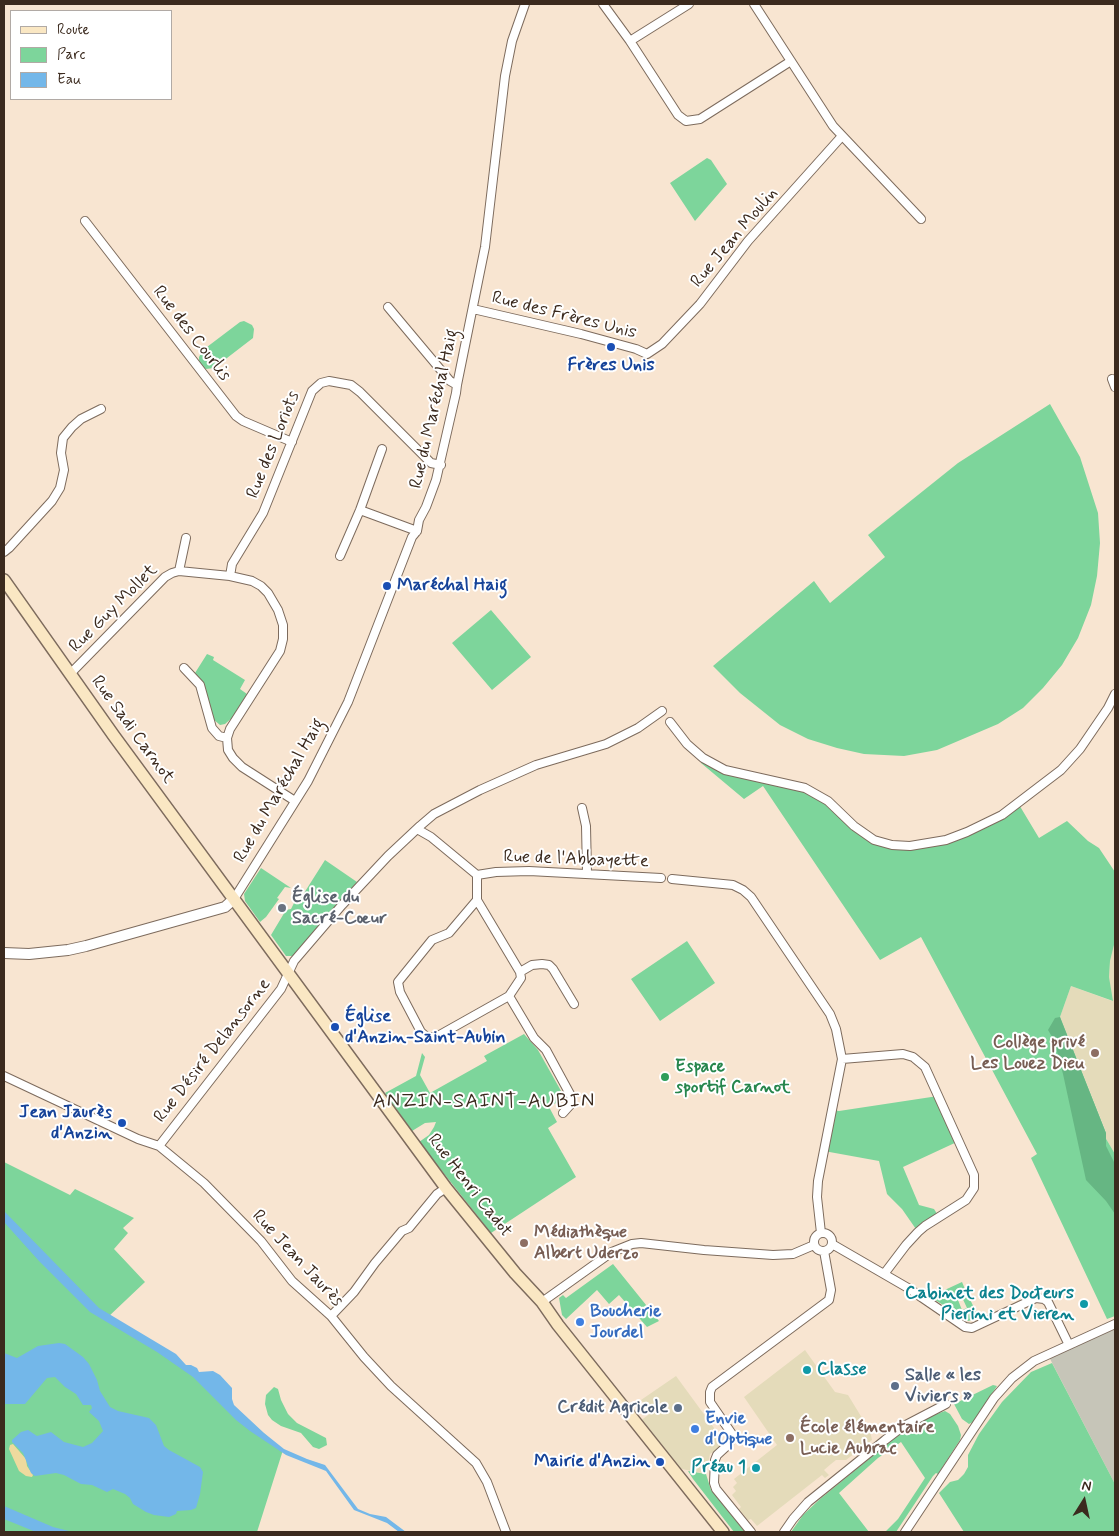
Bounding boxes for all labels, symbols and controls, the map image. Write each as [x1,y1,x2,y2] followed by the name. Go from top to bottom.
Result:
[10,10,172,100] legend
[57,20,90,40] text: Route
[57,45,85,65] text: Parc
[57,70,81,90] text: Eau
[687,184,783,292] street label: Rue Jean Moulin
[147,282,235,386] street label: Rue des Courlis
[489,288,639,344] street label: Rue des Frères Unis
[406,327,464,491] street label: Rue du Maréchal Haig
[605,341,617,353] marker: Frères Unis
[568,355,654,377] place label: Frères Unis
[243,388,305,502] street label: Rue des Loriots
[65,560,163,658] street label: Rue Guy Mollet
[397,575,507,597] place label: Maréchal Haig
[381,580,393,592] marker: Maréchal Haig
[86,672,178,788] street label: Rue Sadi Carnot
[230,715,330,867] street label: Rue du Maréchal Haig
[503,847,649,873] street label: Rue de l'Abbayette
[292,887,387,930] place label: Église du Sacré-Cœur
[276,902,288,914] marker: Église du Sacré-Cœur
[150,975,276,1127] street label: Rue Désiré Delansorne
[345,1006,506,1048] place label: Église d'Anzin-Saint-Aubin
[329,1021,341,1033] marker: Église d'Anzin-Saint-Aubin
[970,1032,1085,1074] place label: Collège privé Les Louez Dieu
[1089,1047,1101,1059] marker: Collège privé Les Louez Dieu
[675,1056,790,1098] place label: Espace sportif Carnot
[659,1071,671,1083] marker: Espace sportif Carnot
[372,1091,596,1115] district label: ANZIN-SAINT-AUBIN
[19,1102,112,1144] place label: Jean Jaurès d'Anzin
[116,1117,128,1129] marker: Jean Jaurès d'Anzin
[422,1130,516,1242] street label: Rue Henri Cadot
[247,1206,347,1312] street label: Rue Jean Jaurès
[534,1222,638,1264] place label: Médiathèque Albert Uderzo
[518,1237,530,1249] marker: Médiathèque Albert Uderzo
[905,1283,1074,1326] place label: Cabinet des Docteurs Pierini et Vieren
[1078,1298,1090,1310] marker: Cabinet des Docteurs Pierini et Vieren
[590,1301,662,1344] place label: Boucherie Jourdel
[574,1316,586,1328] marker: Boucherie Jourdel
[817,1359,867,1381] place label: Classe
[801,1364,813,1376] marker: Classe
[905,1365,981,1408] place label: Salle « les Viviers »
[889,1380,901,1392] marker: Salle « les Viviers »
[557,1397,668,1419] place label: Crédit Agricole
[672,1402,684,1414] marker: Crédit Agricole
[705,1408,772,1450] place label: Envie d'Optique
[800,1417,934,1460] place label: École élémentaire Lucie Aubrac
[689,1423,701,1435] marker: Envie d'Optique
[784,1432,796,1444] marker: École élémentaire Lucie Aubrac
[534,1451,650,1473] place label: Mairie d'Anzin
[654,1456,666,1468] marker: Mairie d'Anzin
[691,1457,746,1479] place label: Préau 1
[750,1462,762,1474] marker: Préau 1
[1059,1476,1109,1526] north arrow
[1080,1477,1093,1496] text: N

